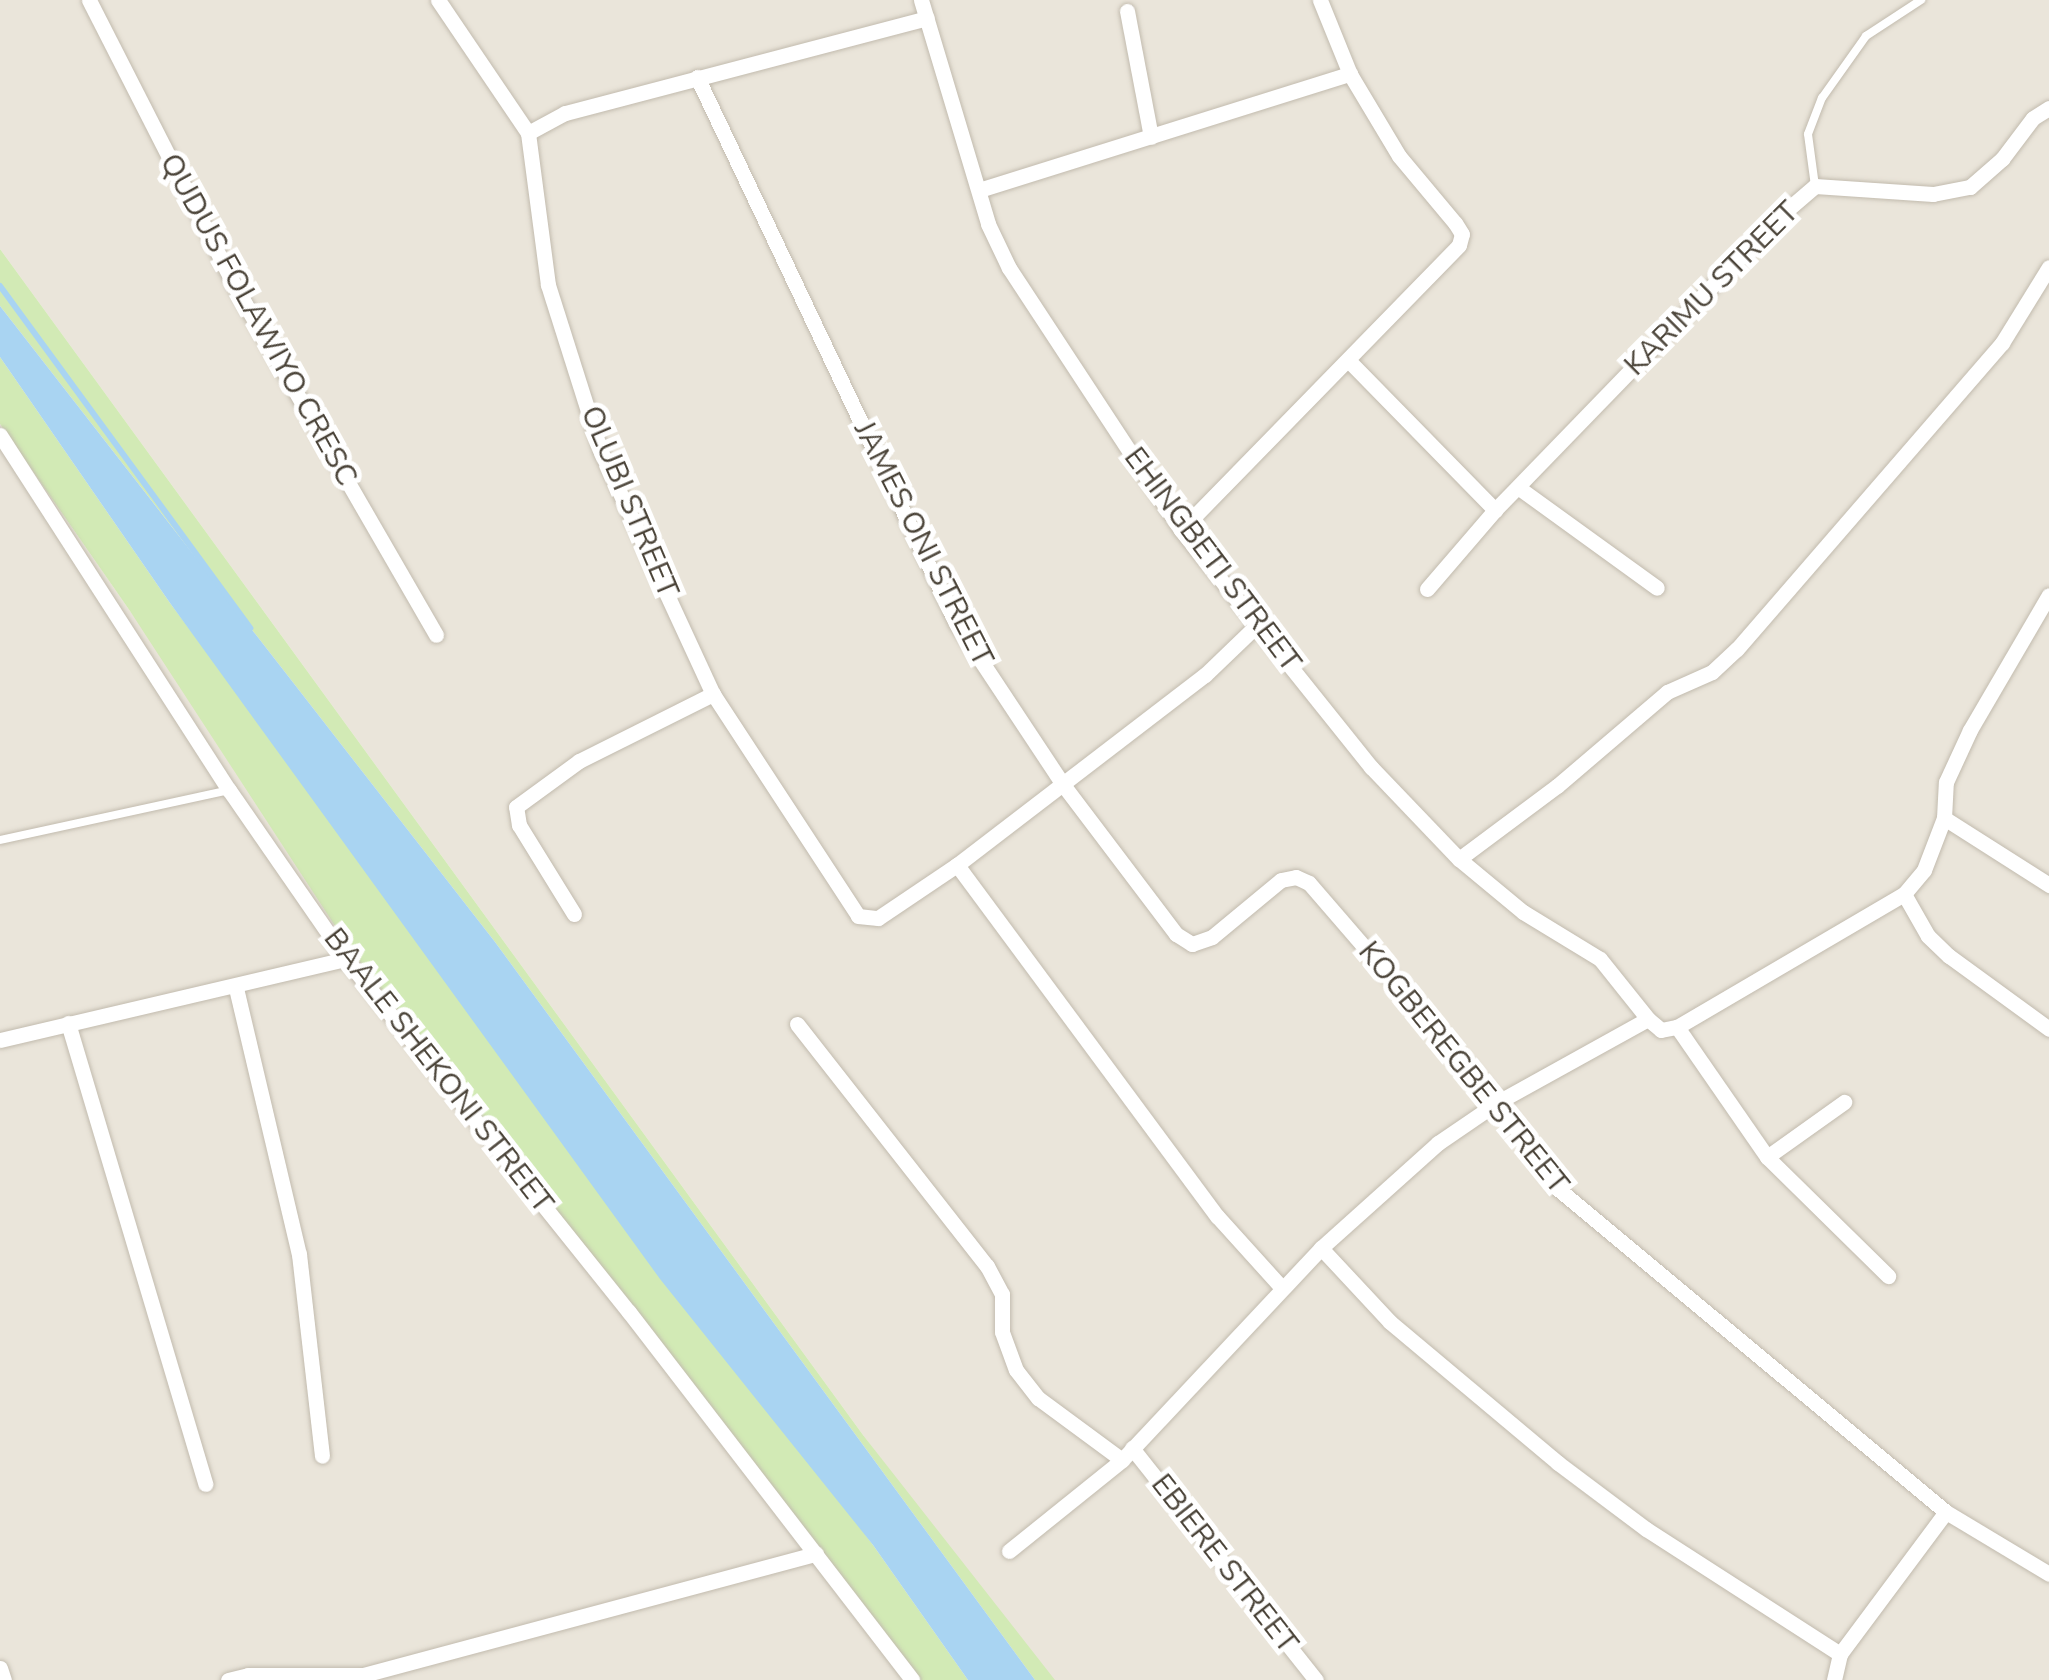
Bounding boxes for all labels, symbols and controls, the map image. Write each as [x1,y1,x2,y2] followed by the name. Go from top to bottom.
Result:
[152,148,364,492] street label: QUDUS FOLAWIYO CRESC
[1617,194,1807,384] street label: KARIMU STREET
[572,401,686,603] street label: OLUBI STREET
[846,416,1000,672] street label: JAMES ONI STREET
[1116,441,1308,679] street label: EHINGBETI STREET
[316,922,560,1220] street label: BAALE SHEKONI STREET
[1350,935,1576,1201] street label: KOGBEREGBE STREET
[1143,1467,1305,1661] street label: EBIERE STREET

